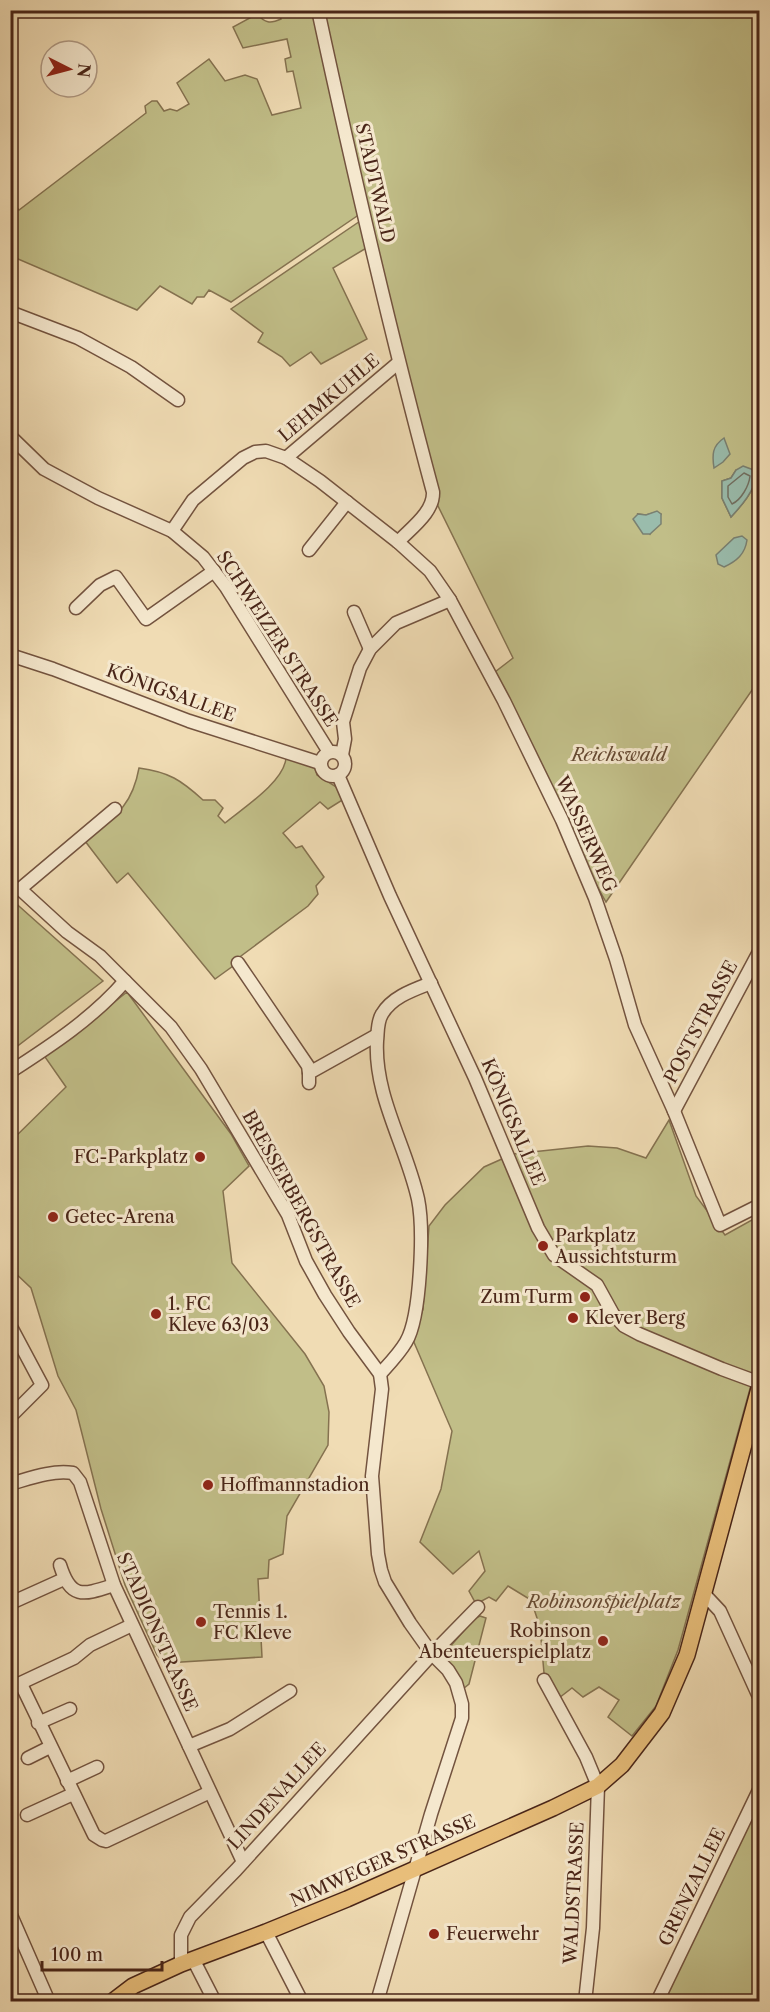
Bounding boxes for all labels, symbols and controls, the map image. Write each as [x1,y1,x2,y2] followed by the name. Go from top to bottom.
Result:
[39,39,99,99] north arrow
[73,63,95,79] text: N
[351,121,399,245] street label: STADTWALD
[274,349,384,447] street label: LEHMKUHLE
[212,547,342,731] street label: SCHWEIZER STRASSE
[103,658,239,727] street label: KÖNIGSALLEE
[569,744,669,766] park label: Reichswald
[550,772,622,896] street label: WASSERWEG
[659,957,743,1087] street label: POSTSTRASSE
[476,1055,551,1189] street label: KÖNIGSALLEE
[237,1106,365,1312] street label: BRESSERBERGSTRASSE
[74,1146,188,1168] place label: FC-Parkplatz
[193,1150,207,1164] marker: FC-Parkplatz
[65,1206,175,1228] place label: Getec-Arena
[46,1210,60,1224] marker: Getec-Arena
[554,1225,677,1268] place label: Parkplatz Aussichtsturm
[536,1239,550,1253] marker: Parkplatz Aussichtsturm
[481,1286,573,1308] place label: Zum Turm
[578,1290,592,1304] marker: Zum Turm
[168,1293,269,1336] place label: 1. FC Kleve 63/03
[149,1307,163,1321] marker: 1. FC Kleve 63/03
[585,1307,686,1329] place label: Klever Berg
[566,1311,580,1325] marker: Klever Berg
[220,1474,369,1496] place label: Hoffmannstadion
[201,1478,215,1492] marker: Hoffmannstadion
[112,1549,202,1715] street label: STADIONSTRASSE
[525,1591,682,1613] park label: Robinsonspielplatz
[213,1601,292,1644] place label: Tennis 1. FC Kleve
[194,1615,208,1629] marker: Tennis 1. FC Kleve
[418,1620,591,1663] place label: Robinson Abenteuerspielplatz
[596,1634,610,1648] marker: Robinson Abenteuerspielplatz
[223,1738,331,1854] street label: LINDENALLEE
[287,1810,479,1912] street label: NIMWEGER STRASSE
[559,1821,589,1966] street label: WALDSTRASSE
[654,1824,730,1950] street label: GRENZALLEE
[446,1923,540,1945] place label: Feuerwehr
[427,1927,441,1941] marker: Feuerwehr
[42,1934,162,1972] scale bar
[51,1944,103,1966] text: 100 m

